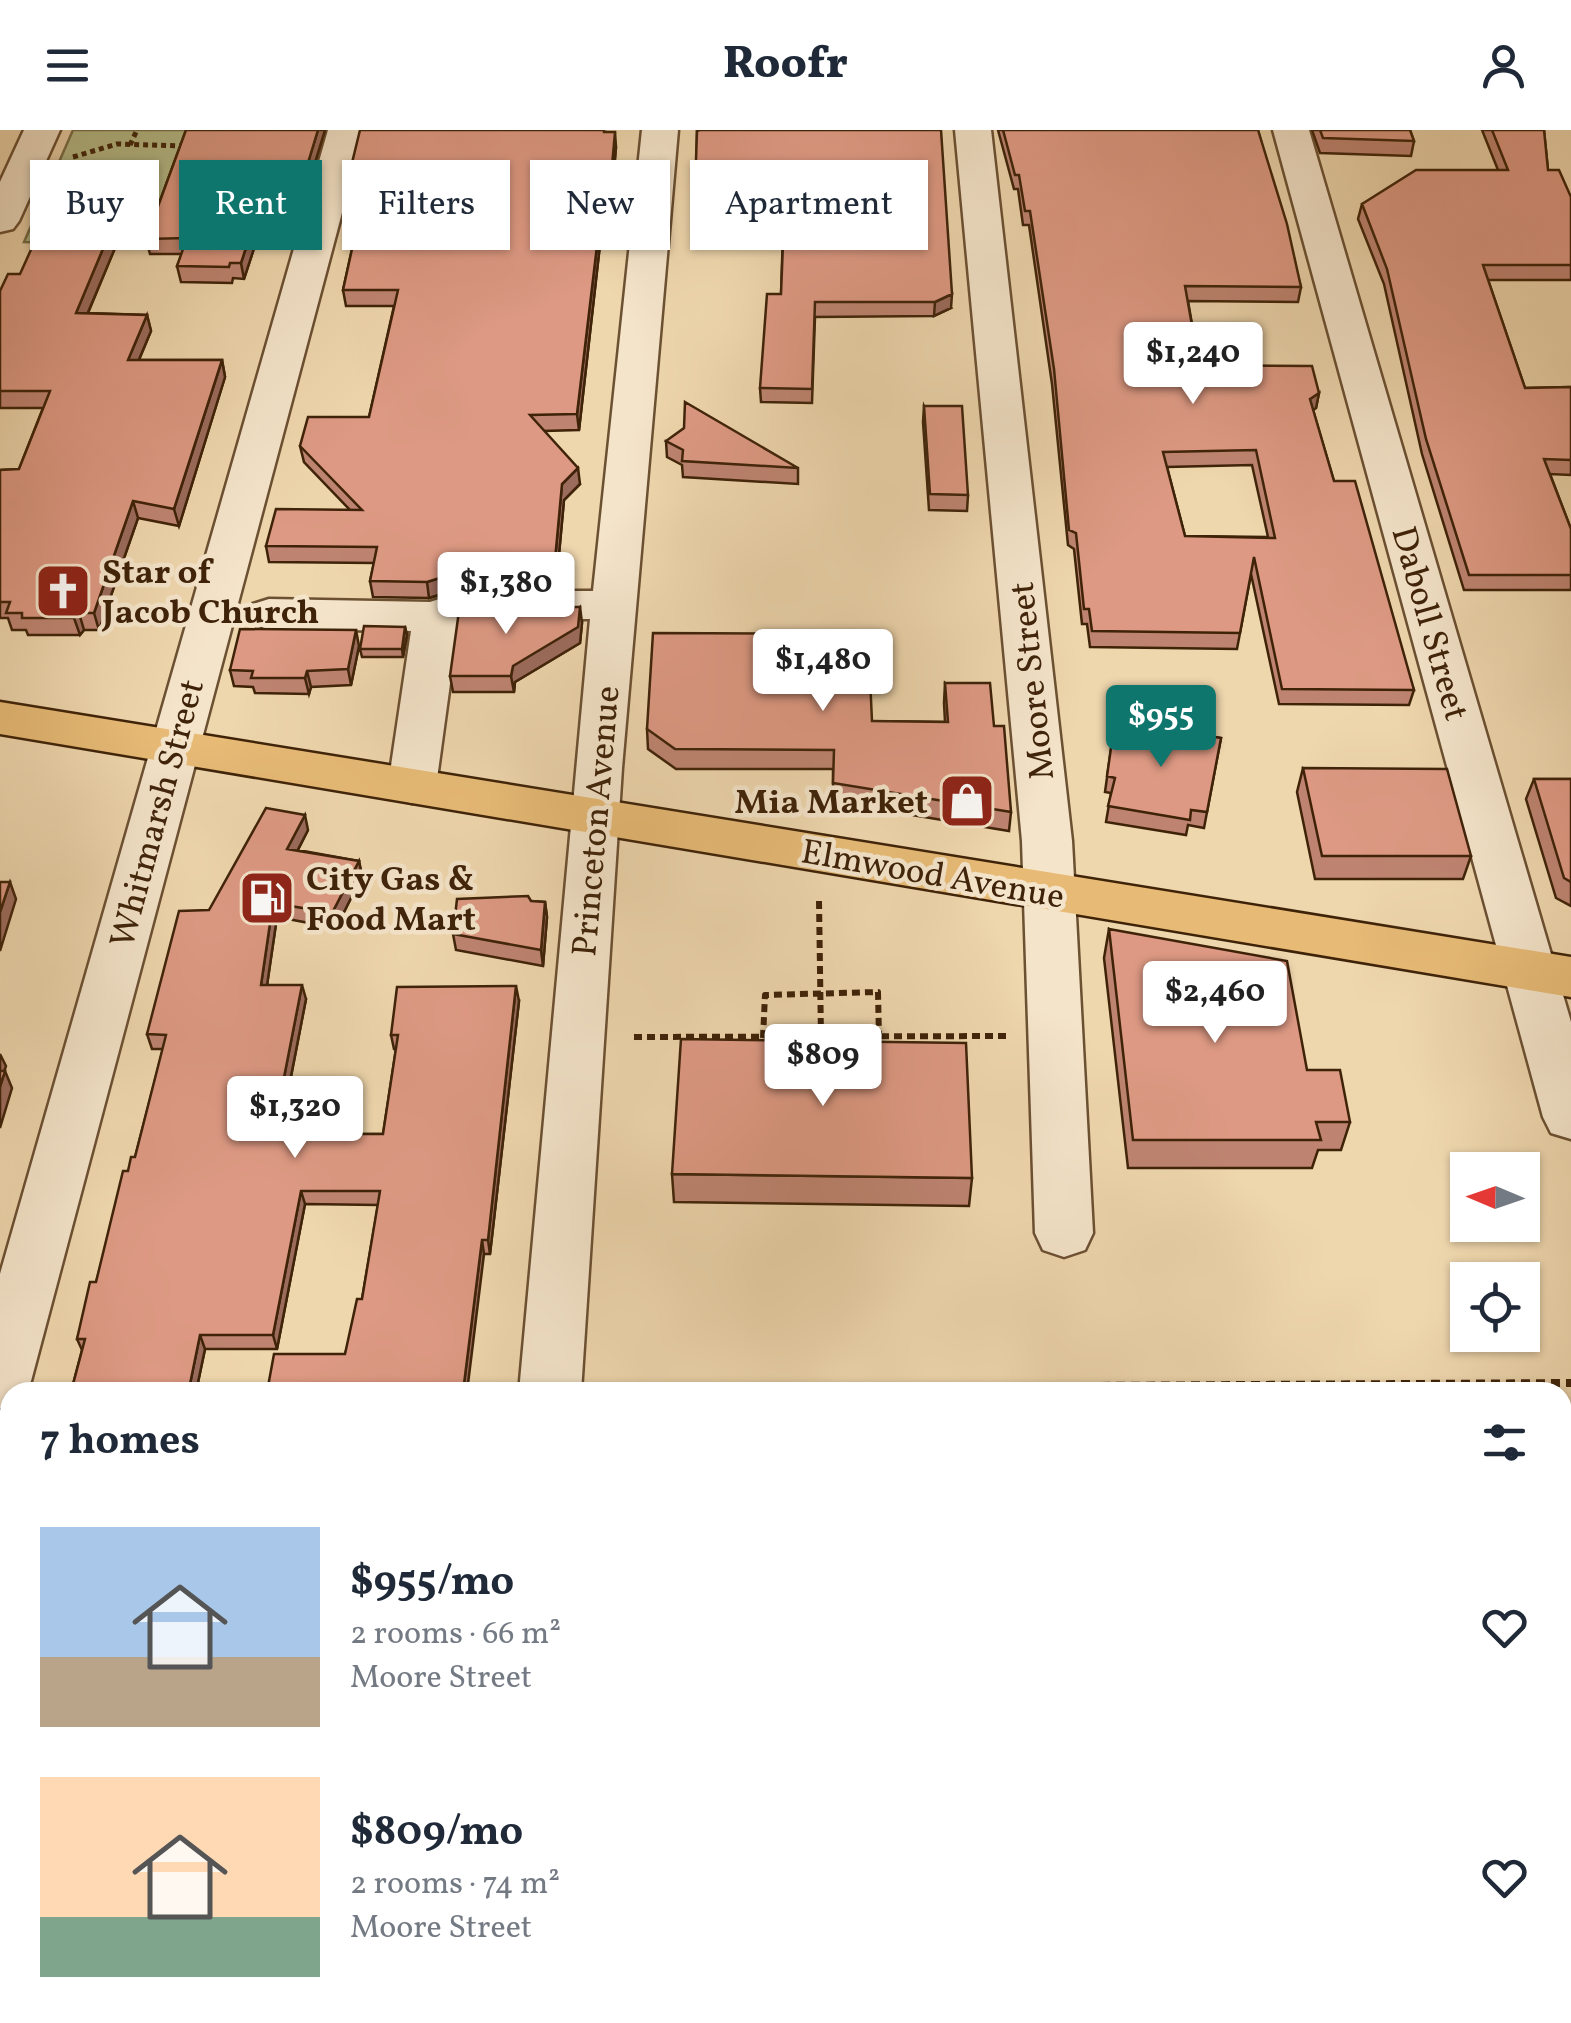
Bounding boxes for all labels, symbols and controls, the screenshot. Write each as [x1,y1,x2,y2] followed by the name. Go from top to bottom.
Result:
[723,34,848,97] text: Roofr
[40,38,95,93] icon: menu
[1476,38,1531,93] icon: person
[30,160,159,250] chip: Buy
[179,160,322,250] chip: Rent
[342,160,510,250] chip: Filters
[530,160,670,250] chip: New
[690,160,928,250] chip: Apartment
[1112,322,1274,407] pin: $1,240
[1146,332,1240,376] text: $1,240
[1377,521,1479,727] street label: Daboll Street
[101,550,319,638] place label: Star of Jacob Church
[425,552,587,637] pin: $1,380
[33,561,93,621] church icon: Star of Jacob Church
[460,562,552,606] text: $1,380
[1000,579,1068,782] street label: Moore Street
[742,629,904,714] pin: $1,480
[775,639,871,683] text: $1,480
[100,674,218,953] street label: Whitmarsh Street
[562,684,634,959] street label: Princeton Avenue
[1102,685,1220,770] pin: $955
[1128,695,1194,739] text: $955
[937,771,997,831] shop icon: Mia Market
[734,780,928,828] place label: Mia Market
[797,829,1068,923] street label: Elmwood Avenue
[306,857,476,945] place label: City Gas & Food Mart
[237,868,297,928] fuel station icon: City Gas & Food Mart
[1134,961,1296,1046] pin: $2,460
[1165,971,1265,1015] text: $2,460
[764,1024,882,1109] pin: $809
[787,1034,859,1078] text: $809
[214,1076,376,1161] pin: $1,320
[249,1086,341,1130] text: $1,320
[1450,1152,1540,1242] north arrow
[1450,1152,1540,1352] map controls
[1450,1262,1540,1352] button: locate
[40,1413,200,1472] text: 7 homes
[1477,1415,1532,1470] icon: filters
[350,1554,514,1613] text: $955/mo
[120,1567,240,1687] icon: home
[1477,1600,1532,1655] icon: heart
[350,1613,561,1657] text: 2 rooms · 66 m²
[350,1657,532,1701] text: Moore Street
[350,1804,523,1863] text: $809/mo
[120,1817,240,1937] icon: home
[1477,1850,1532,1905] icon: heart
[350,1863,560,1907] text: 2 rooms · 74 m²
[350,1907,532,1951] text: Moore Street

